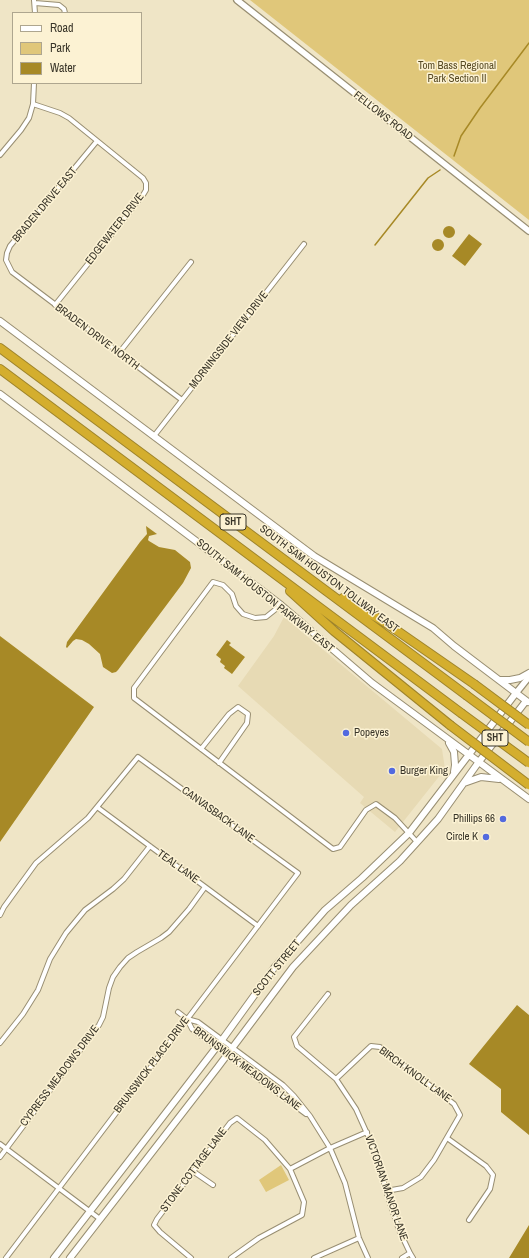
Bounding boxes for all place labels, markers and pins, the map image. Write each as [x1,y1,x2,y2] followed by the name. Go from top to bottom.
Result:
[354,726,389,740] place label: Popeyes
[341,728,351,738] marker: Popeyes
[400,764,448,778] place label: Burger King
[387,766,397,776] marker: Burger King
[453,812,495,826] place label: Phillips 66
[498,814,508,824] marker: Phillips 66
[446,830,478,844] place label: Circle K
[481,832,491,842] marker: Circle K

